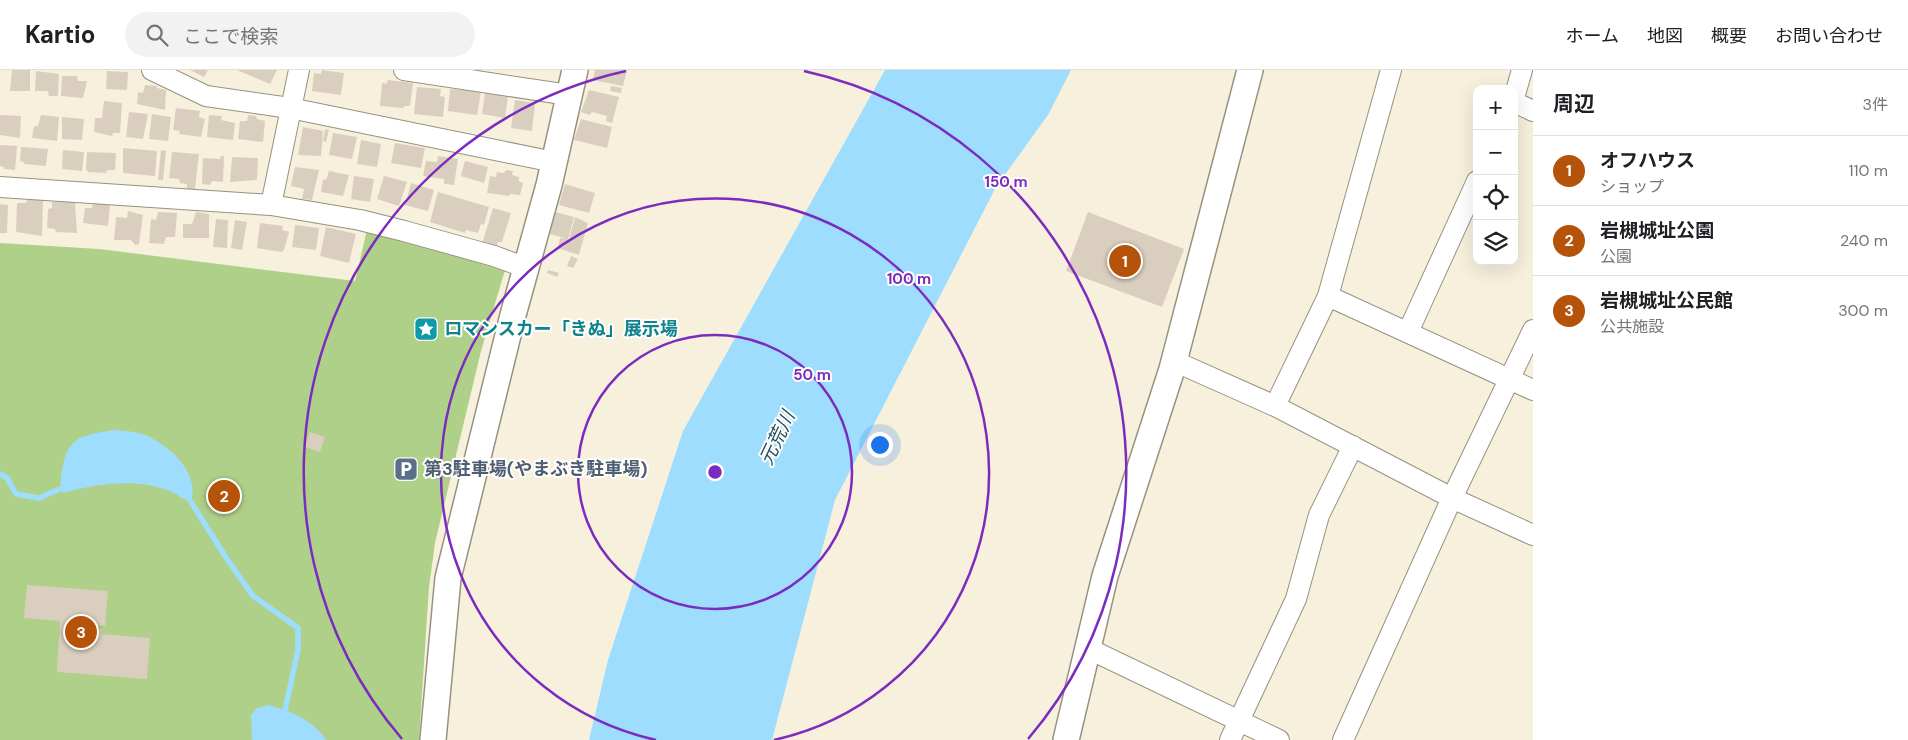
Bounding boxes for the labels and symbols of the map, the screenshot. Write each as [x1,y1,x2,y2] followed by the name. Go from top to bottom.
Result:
[985,172,1028,192] text: 150 m
[1109,242,1141,280] pin: 1
[887,269,931,289] text: 100 m
[413,316,439,342] place icon: ロマンスカー「きぬ」展示場
[444,317,678,341] place label: ロマンスカー「きぬ」展示場
[793,365,831,385] text: 50 m
[754,405,801,469] water label: 元荒川
[867,432,893,458] your location
[393,456,419,482] parking icon: 第3駐車場(やまぶき駐車場)
[424,457,647,481] place label: 第3駐車場(やまぶき駐車場)
[706,463,724,481] centre of rings
[208,477,240,515] pin: 2
[65,613,97,651] pin: 3

